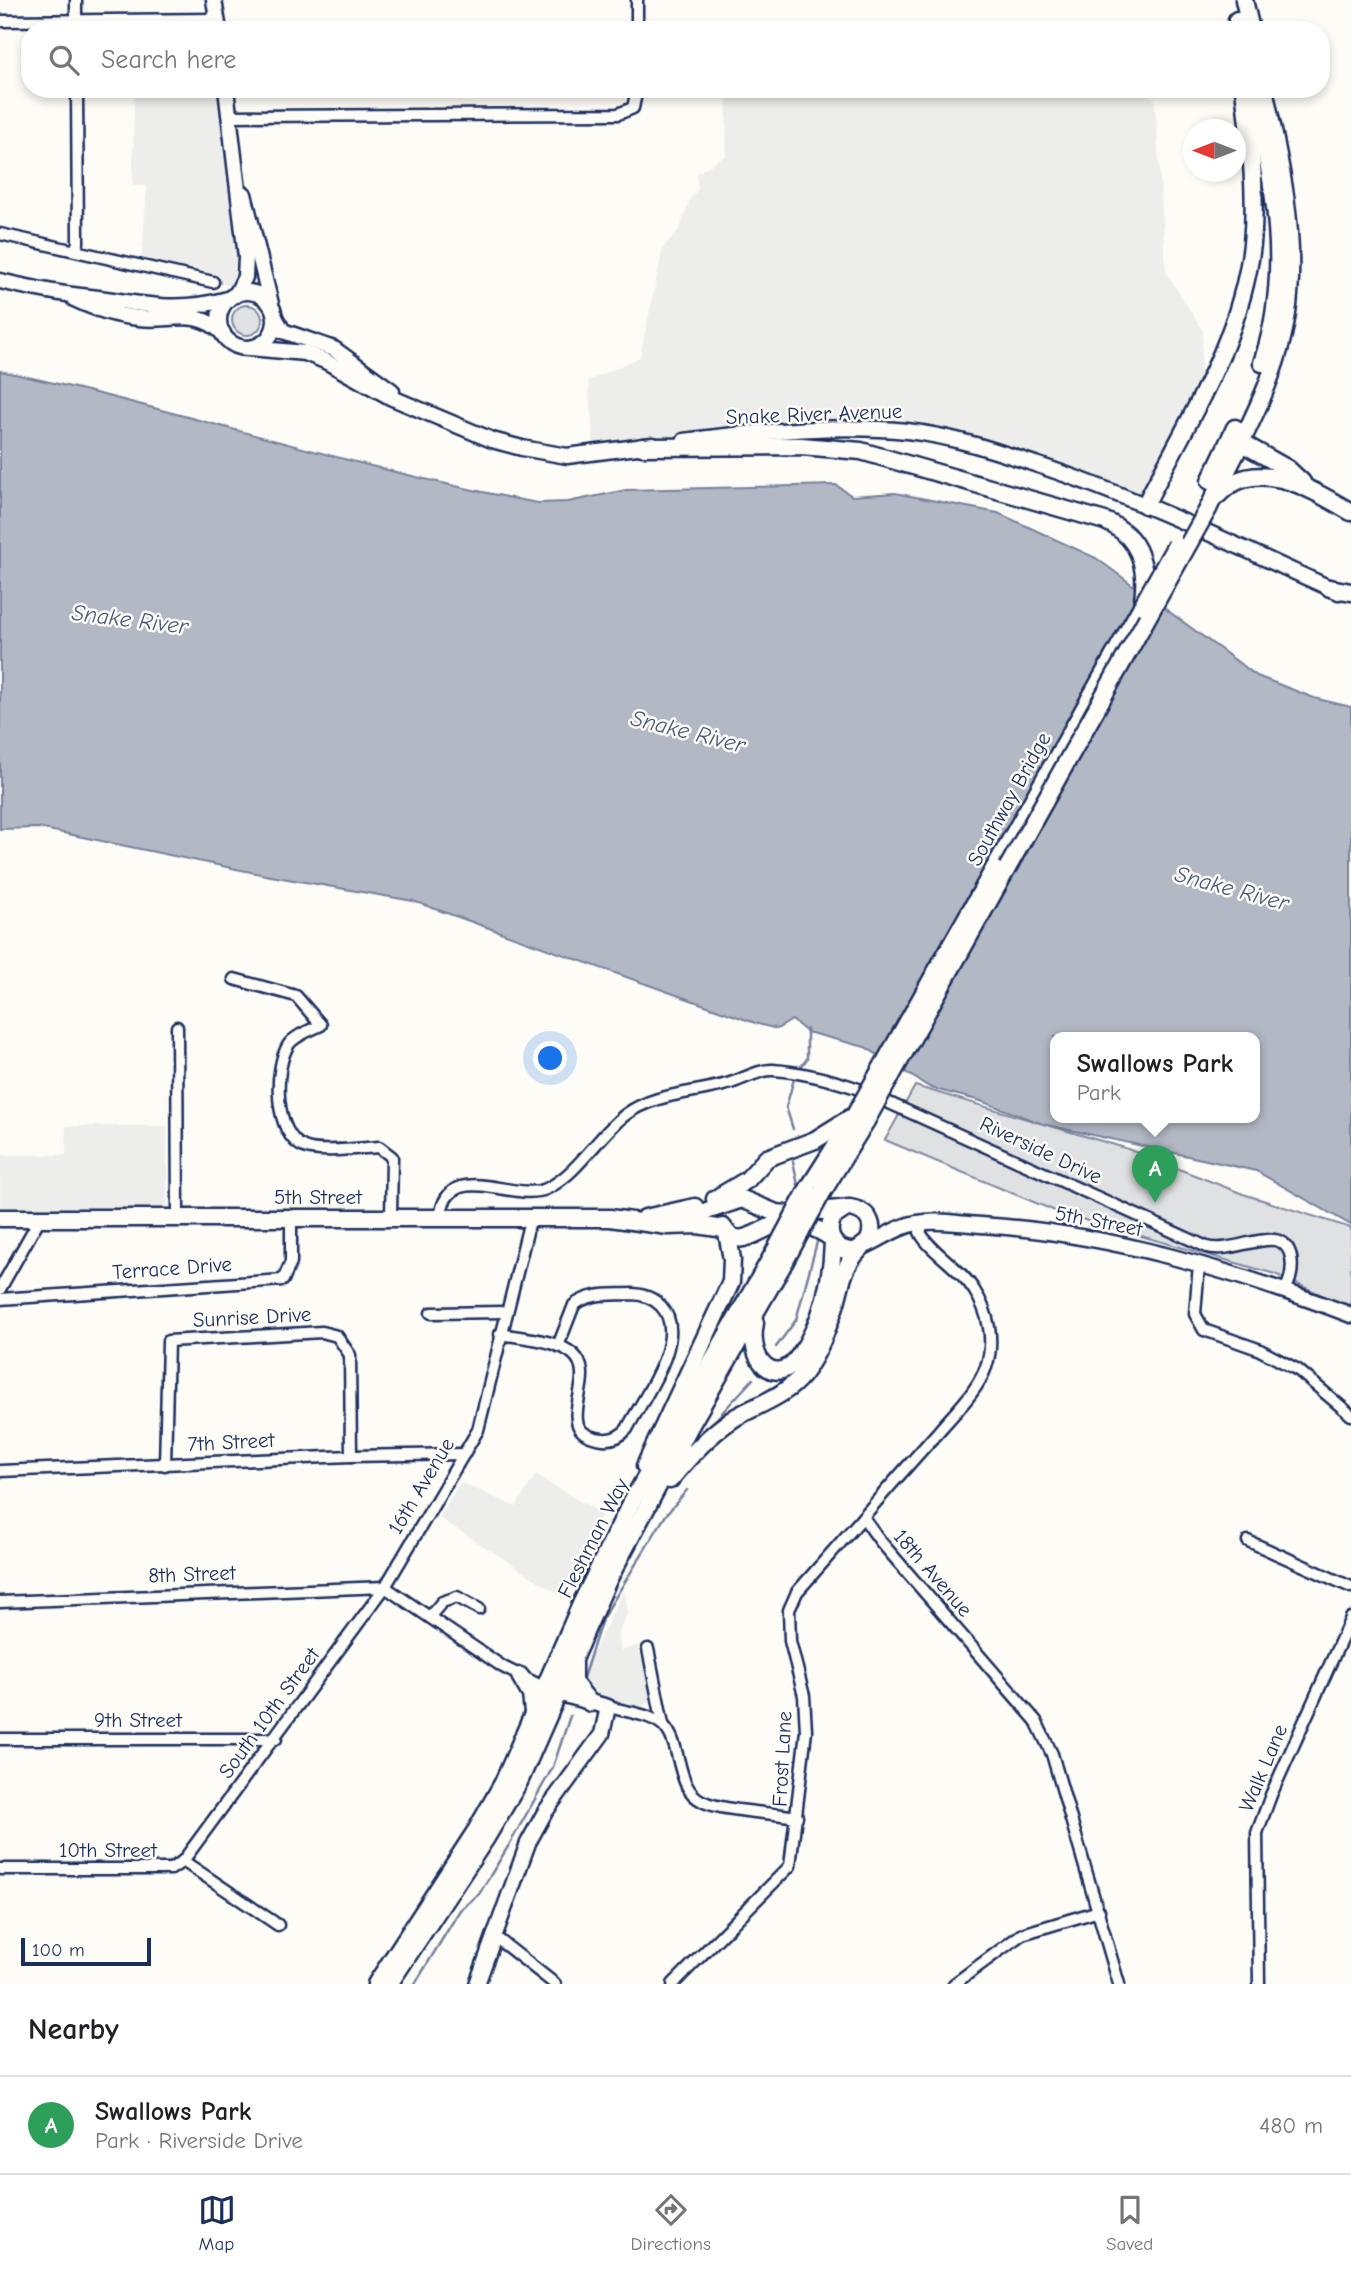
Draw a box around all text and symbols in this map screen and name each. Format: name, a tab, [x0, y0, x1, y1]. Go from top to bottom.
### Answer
search box	[21, 21, 1330, 98]
icon: search	[45, 41, 83, 79]
text: Search here	[101, 45, 236, 75]
north arrow	[1183, 119, 1246, 182]
street label: Snake River Avenue	[725, 399, 903, 429]
water label: Snake River	[70, 599, 190, 640]
water label: Snake River	[628, 704, 749, 759]
street label: Southway Bridge	[962, 728, 1056, 870]
water label: Snake River	[1172, 860, 1293, 917]
popup	[1050, 1032, 1260, 1123]
your location	[533, 1041, 567, 1075]
text: Swallows Park	[1077, 1049, 1233, 1079]
text: Park	[1077, 1079, 1121, 1106]
street label: Riverside Drive	[976, 1111, 1106, 1189]
pin: A	[1132, 1145, 1178, 1203]
street label: 5th Street	[274, 1185, 363, 1209]
street label: 5th Street	[1053, 1201, 1146, 1241]
street label: Terrace Drive	[111, 1252, 233, 1284]
street label: Sunrise Drive	[192, 1302, 312, 1332]
street label: 7th Street	[187, 1428, 276, 1456]
street label: 16th Avenue	[383, 1434, 459, 1538]
street label: Fleshman Way	[553, 1474, 634, 1602]
street label: 18th Avenue	[889, 1525, 977, 1621]
street label: 8th Street	[148, 1560, 237, 1588]
street label: South 10th Street	[214, 1642, 325, 1783]
street label: 9th Street	[94, 1708, 183, 1732]
street label: Frost Lane	[768, 1710, 796, 1808]
street label: Walk Lane	[1234, 1721, 1292, 1815]
street label: 10th Street	[59, 1838, 158, 1862]
scale bar	[21, 1935, 150, 1967]
text: 100 m	[32, 1939, 85, 1961]
text: Nearby	[28, 2012, 119, 2047]
text: Swallows Park	[95, 2097, 251, 2127]
text: A	[45, 2112, 57, 2139]
text: 480 m	[1259, 2112, 1323, 2139]
text: Park · Riverside Drive	[95, 2127, 303, 2154]
tab: Map	[198, 2191, 236, 2255]
tab: Directions	[631, 2191, 711, 2255]
tab: Saved	[1106, 2191, 1153, 2255]

